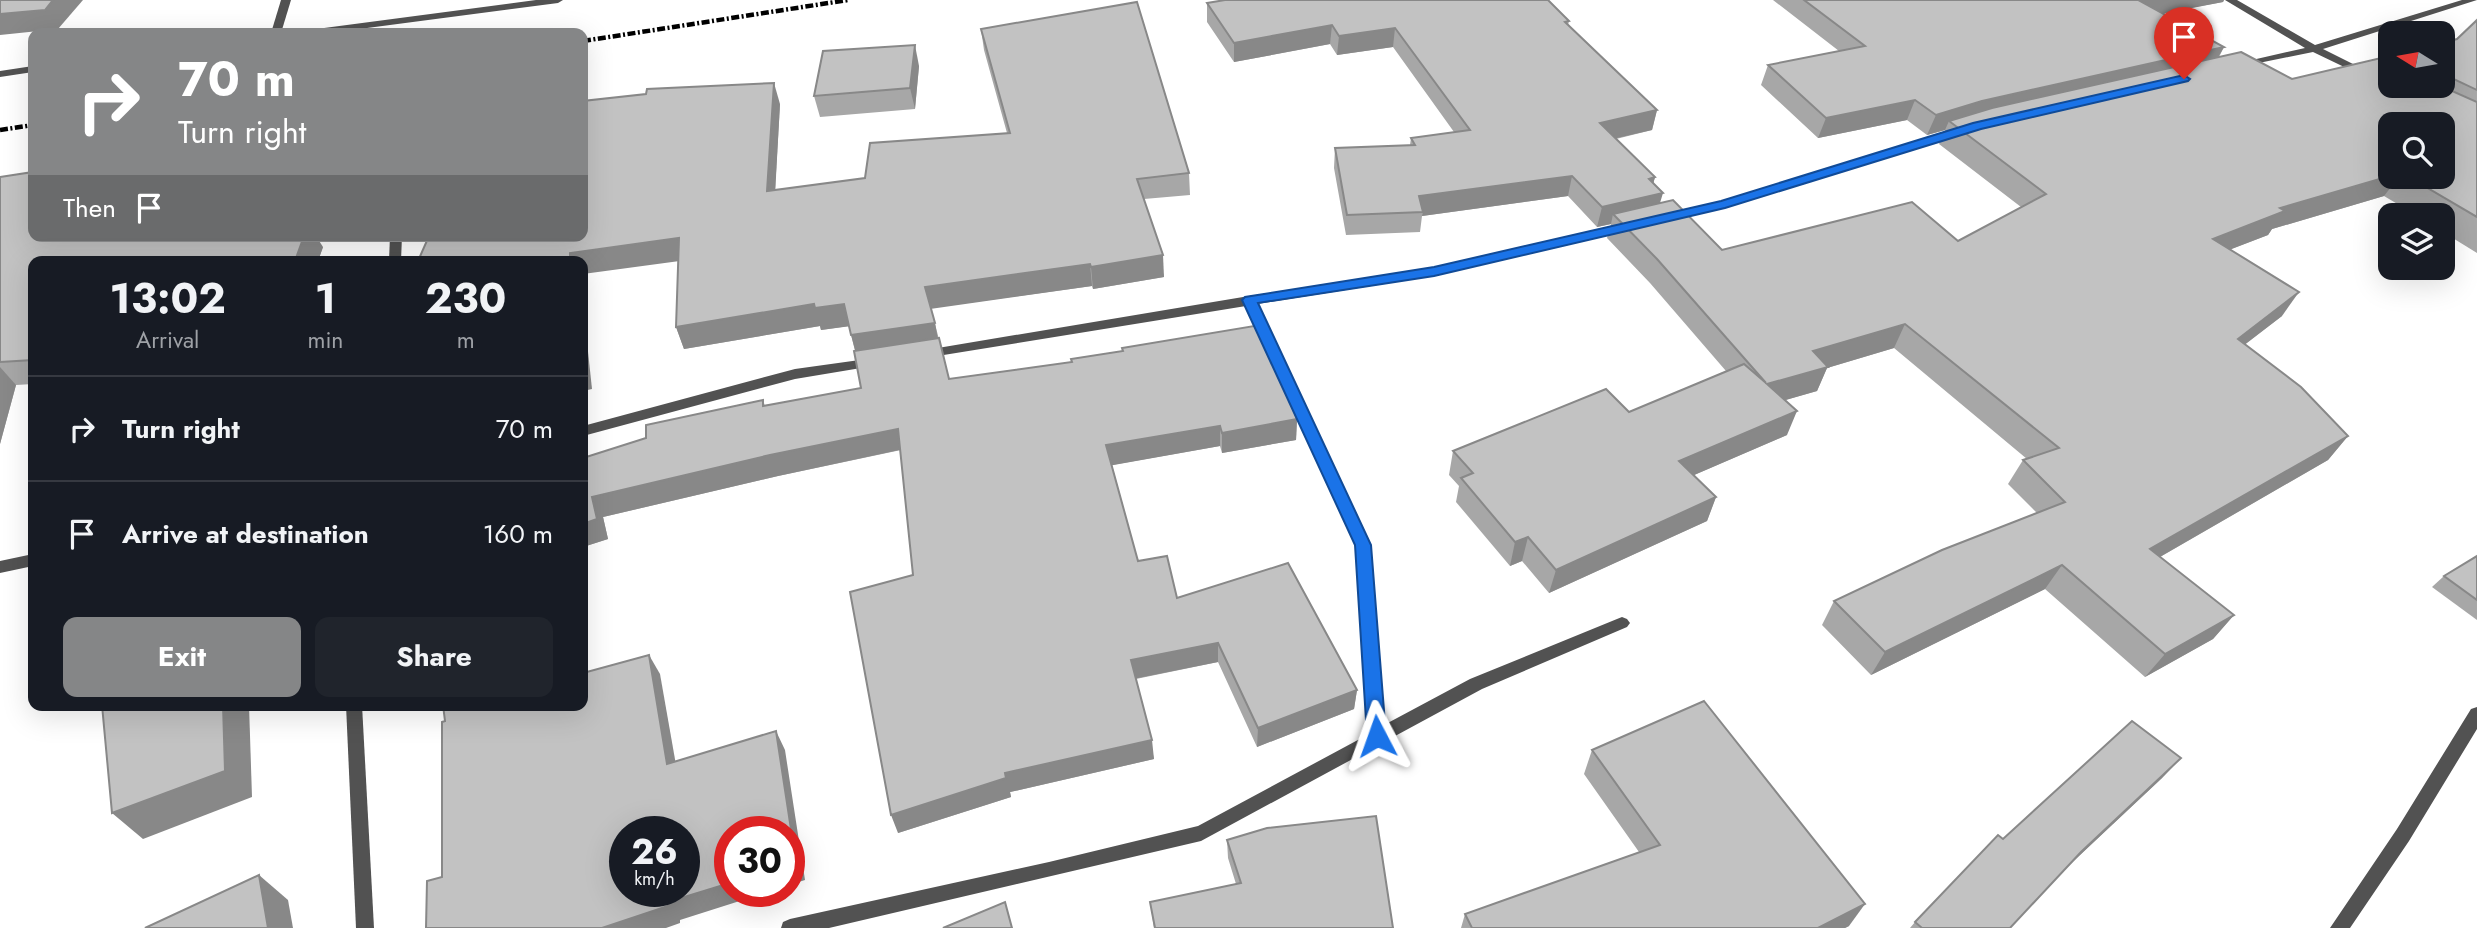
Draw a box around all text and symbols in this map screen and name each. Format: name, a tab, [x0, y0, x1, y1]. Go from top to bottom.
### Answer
pin	[2154, 7, 2214, 79]
icon: arrive	[2165, 18, 2203, 56]
north arrow	[2378, 21, 2455, 98]
map controls	[2378, 21, 2455, 280]
text: 70 m	[178, 44, 295, 114]
icon: right	[63, 56, 154, 147]
text: Turn right	[178, 109, 307, 155]
button: search	[2378, 112, 2455, 189]
text: Then	[63, 189, 116, 227]
icon: arrive	[130, 189, 168, 227]
button: layers	[2378, 203, 2455, 280]
text: 13:02	[110, 268, 226, 329]
text: 1	[315, 268, 336, 329]
text: 230	[425, 268, 506, 329]
text: Arrival	[136, 323, 199, 357]
text: min	[307, 323, 343, 357]
text: m	[457, 323, 475, 357]
icon: right	[63, 410, 101, 448]
text: Turn right	[122, 410, 240, 448]
text: 70 m	[496, 410, 553, 448]
icon: arrive	[63, 515, 101, 553]
text: Arrive at destination	[122, 515, 369, 553]
text: 160 m	[483, 515, 553, 553]
button: Exit	[63, 617, 301, 697]
button: Share	[315, 617, 553, 697]
position arrow	[1340, 699, 1414, 773]
speed limit sign: 30	[714, 816, 805, 907]
text: 26	[631, 827, 678, 877]
text: km/h	[634, 866, 675, 892]

